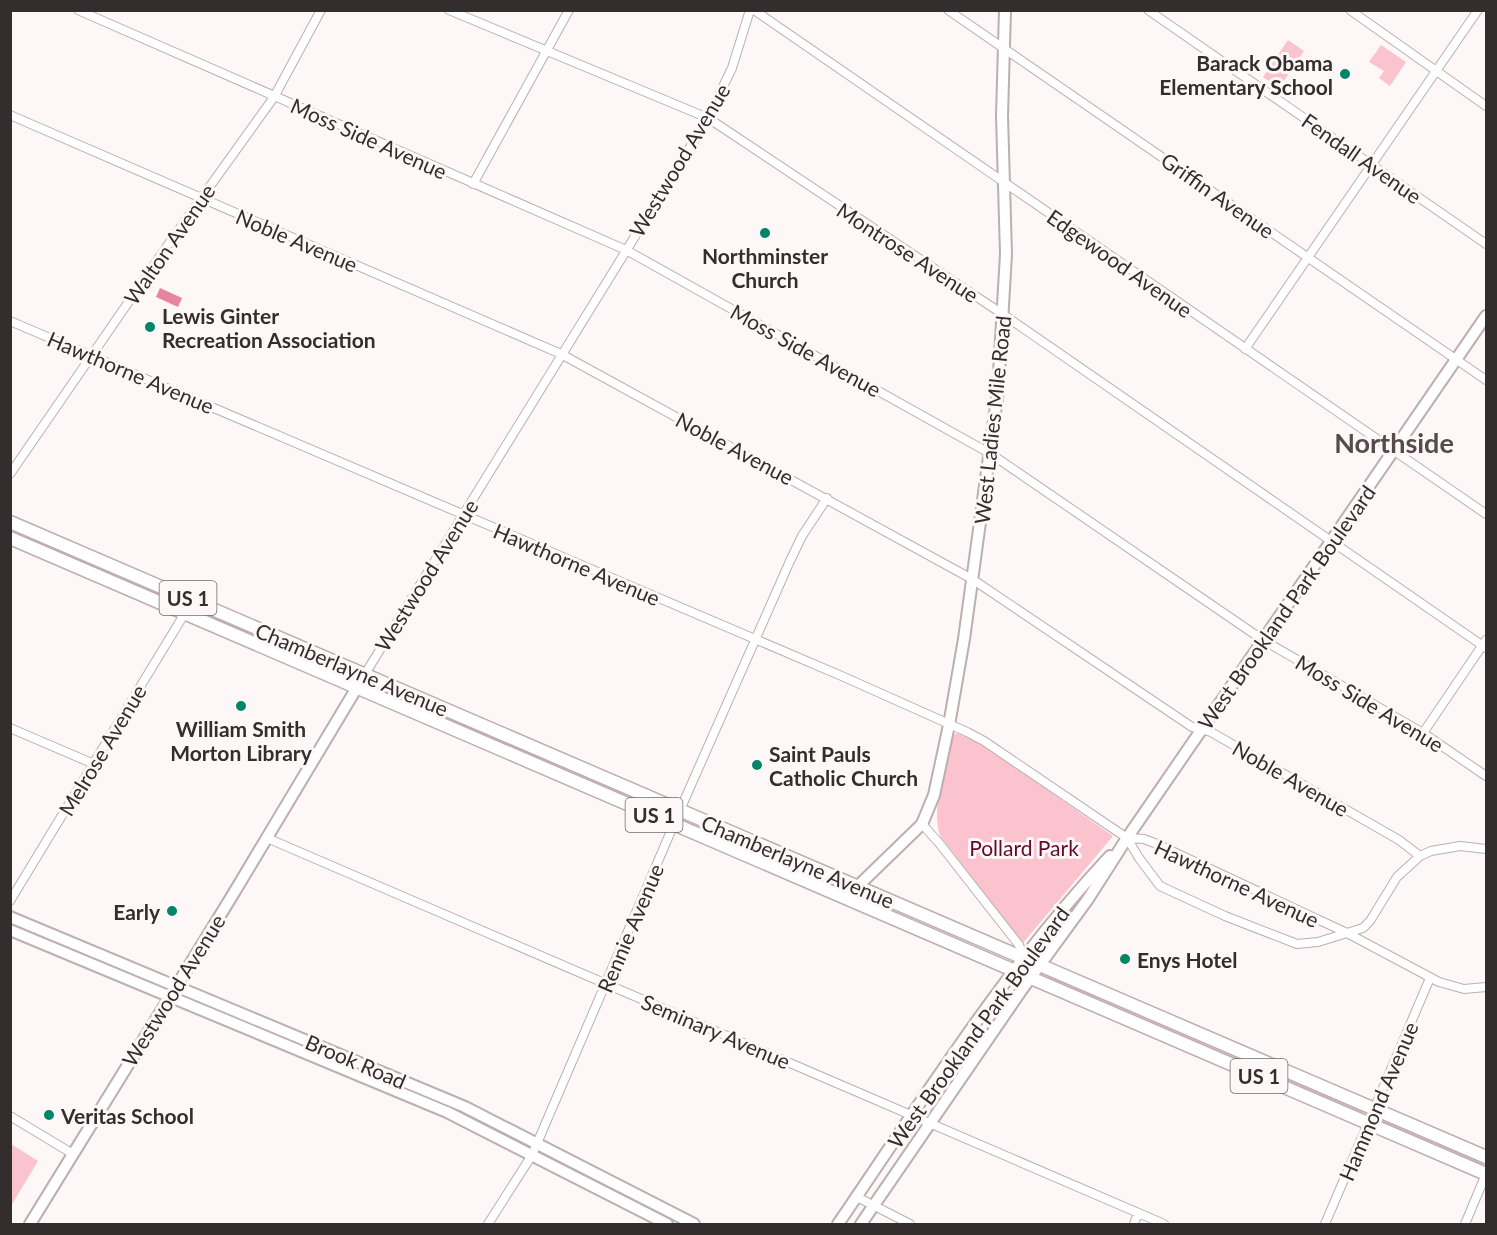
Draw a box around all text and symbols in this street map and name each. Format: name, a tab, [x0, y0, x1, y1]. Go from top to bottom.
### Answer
place label: Barack Obama Elementary School	[1159, 50, 1333, 99]
marker: Barack Obama Elementary School	[1338, 67, 1352, 81]
street label: Westwood Avenue	[623, 79, 735, 241]
street label: Moss Side Avenue	[287, 92, 451, 184]
street label: Fendall Avenue	[1297, 108, 1427, 208]
street label: Griffin Avenue	[1157, 147, 1279, 243]
street label: Walton Avenue	[118, 179, 220, 309]
street label: Montrose Avenue	[833, 197, 983, 307]
street label: Noble Avenue	[232, 203, 362, 277]
street label: Edgewood Avenue	[1043, 204, 1197, 322]
marker: Northminster Church	[758, 226, 772, 240]
place label: Northminster Church	[702, 243, 828, 292]
street label: Moss Side Avenue	[726, 298, 886, 402]
place label: Lewis Ginter Recreation Association	[162, 303, 376, 352]
street label: West Ladies Mile Road	[969, 314, 1015, 526]
marker: Lewis Ginter Recreation Association	[143, 320, 157, 334]
street label: Hawthorne Avenue	[44, 326, 218, 418]
street label: Noble Avenue	[672, 407, 798, 489]
district label: Northside	[1334, 426, 1454, 459]
street label: West Brookland Park Boulevard	[1192, 480, 1380, 734]
street label: Westwood Avenue	[369, 494, 483, 656]
street label: Hawthorne Avenue	[490, 518, 664, 610]
road number: US 1	[160, 581, 216, 615]
street label: Chamberlayne Avenue	[252, 617, 452, 721]
street label: Moss Side Avenue	[1292, 649, 1448, 757]
street label: Melrose Avenue	[53, 680, 151, 820]
marker: William Smith Morton Library	[234, 699, 248, 713]
place label: William Smith Morton Library	[170, 716, 313, 765]
street label: Noble Avenue	[1229, 735, 1353, 821]
place label: Saint Pauls Catholic Church	[769, 741, 918, 790]
marker: Saint Pauls Catholic Church	[750, 758, 764, 772]
road number: US 1	[626, 798, 682, 832]
street label: Chamberlayne Avenue	[698, 809, 898, 913]
street label: Hawthorne Avenue	[1151, 834, 1323, 932]
park label: Pollard Park	[969, 835, 1079, 860]
street label: Rennie Avenue	[592, 860, 668, 996]
place label: Early	[113, 899, 161, 924]
street label: West Brookland Park Boulevard	[882, 901, 1074, 1153]
marker: Early	[165, 904, 179, 918]
street label: Westwood Avenue	[116, 909, 230, 1071]
place label: Enys Hotel	[1137, 947, 1237, 972]
marker: Enys Hotel	[1118, 952, 1132, 966]
street label: Seminary Avenue	[638, 988, 794, 1074]
street label: Hammond Avenue	[1333, 1018, 1423, 1184]
street label: Brook Road	[302, 1029, 410, 1093]
road number: US 1	[1230, 1059, 1288, 1093]
place label: Veritas School	[60, 1103, 194, 1128]
marker: Veritas School	[42, 1108, 56, 1122]

